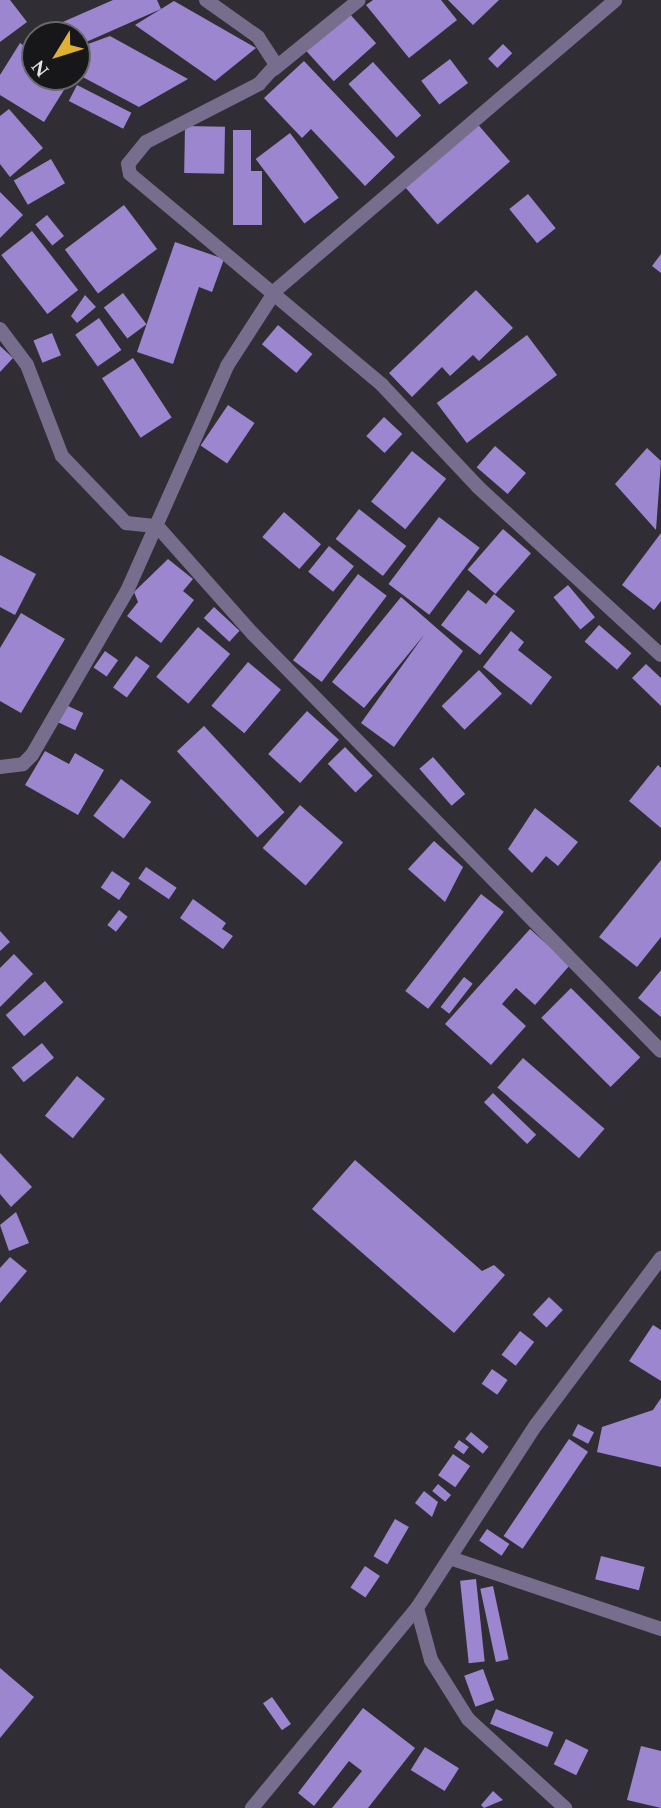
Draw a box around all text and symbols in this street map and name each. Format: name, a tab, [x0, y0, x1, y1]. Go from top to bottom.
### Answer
north arrow	[21, 21, 91, 91]
text: N	[24, 53, 57, 83]

